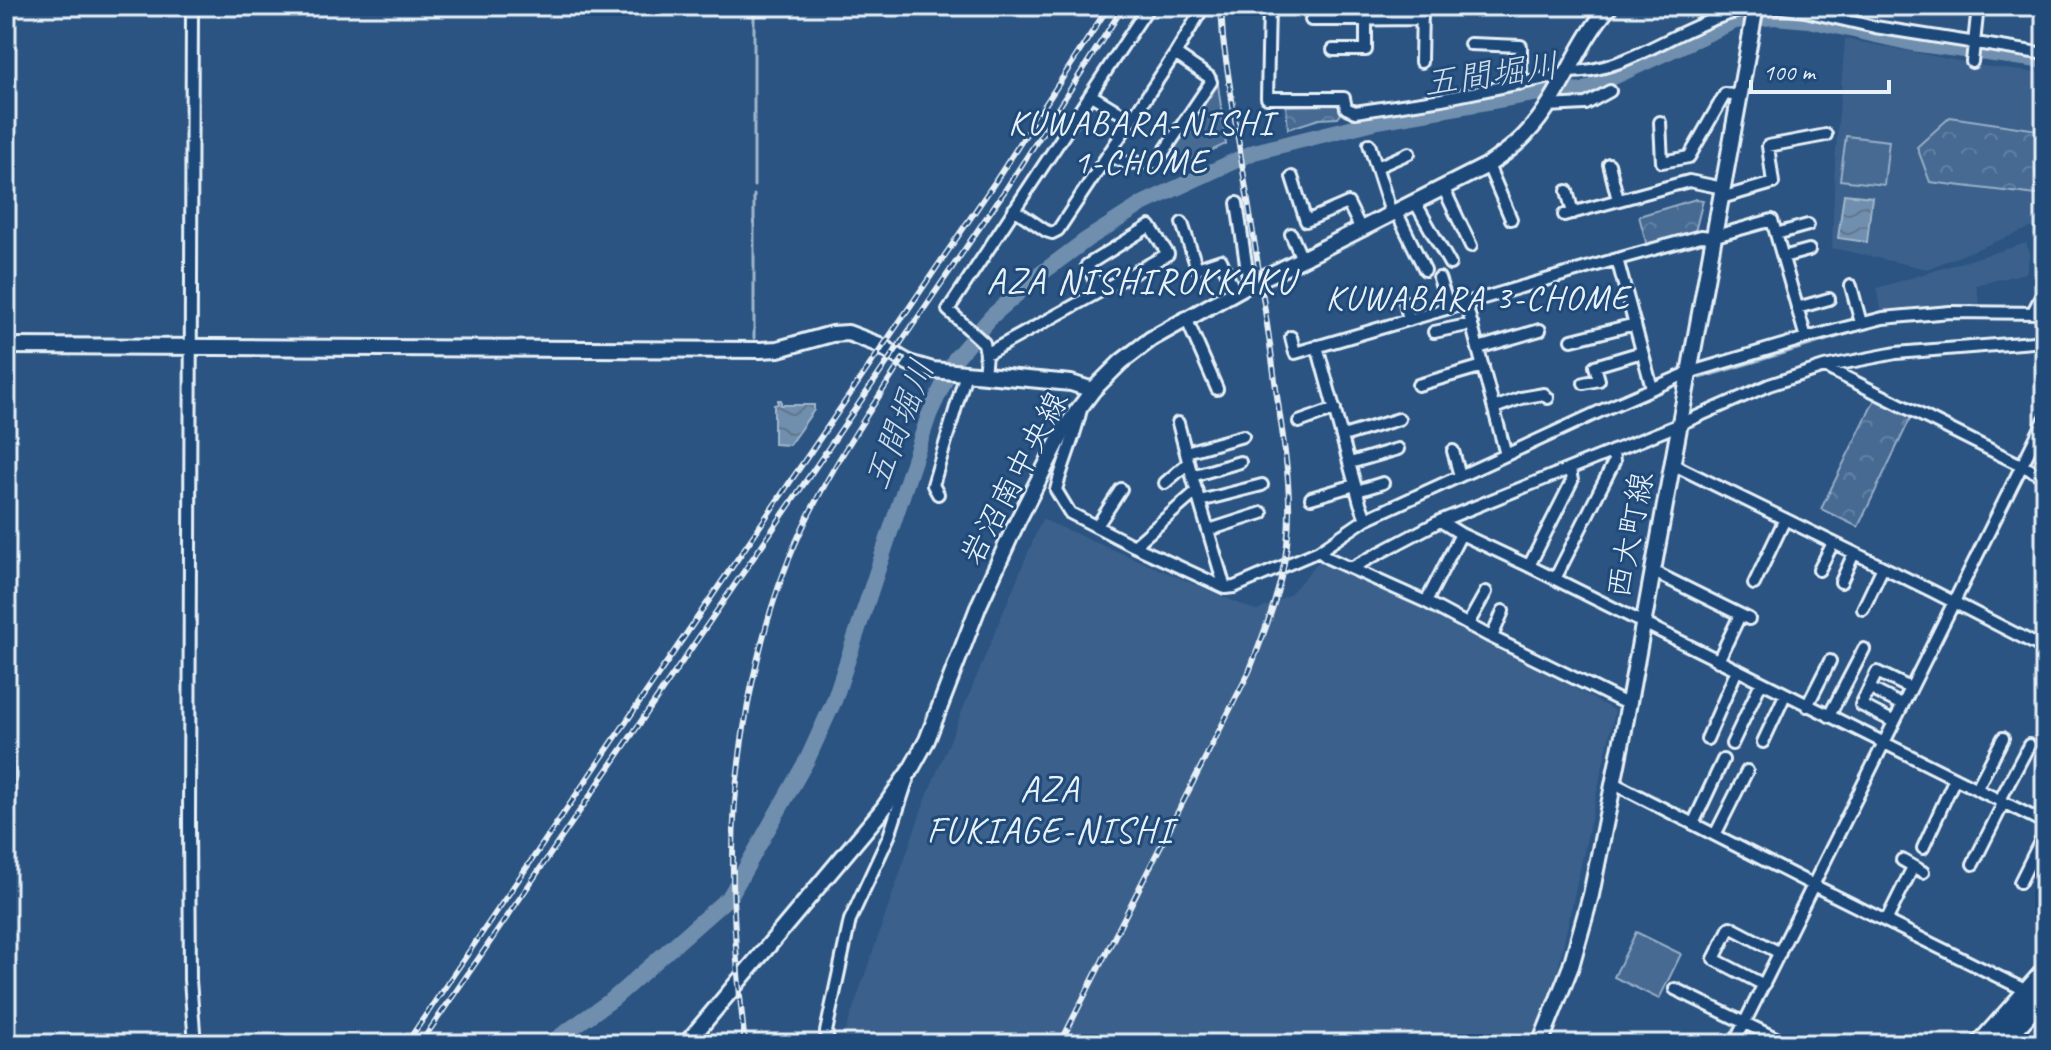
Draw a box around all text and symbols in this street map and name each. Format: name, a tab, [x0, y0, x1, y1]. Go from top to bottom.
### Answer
water label: 五間堀川	[1421, 43, 1561, 105]
scale bar	[1751, 44, 1889, 94]
text: 100 m	[1763, 57, 1817, 87]
district label: KUWABARA-NISHI 1-CHOME	[1008, 101, 1279, 183]
district label: AZA NISHIROKKAKU	[986, 258, 1300, 304]
district label: KUWABARA 3-CHOME	[1326, 276, 1632, 319]
water label: 五間堀川	[855, 353, 943, 495]
street label: 岩沼南中央線	[951, 384, 1077, 572]
street label: 西大町線	[1598, 468, 1662, 602]
district label: AZA FUKIAGE-NISHI	[927, 766, 1179, 853]

